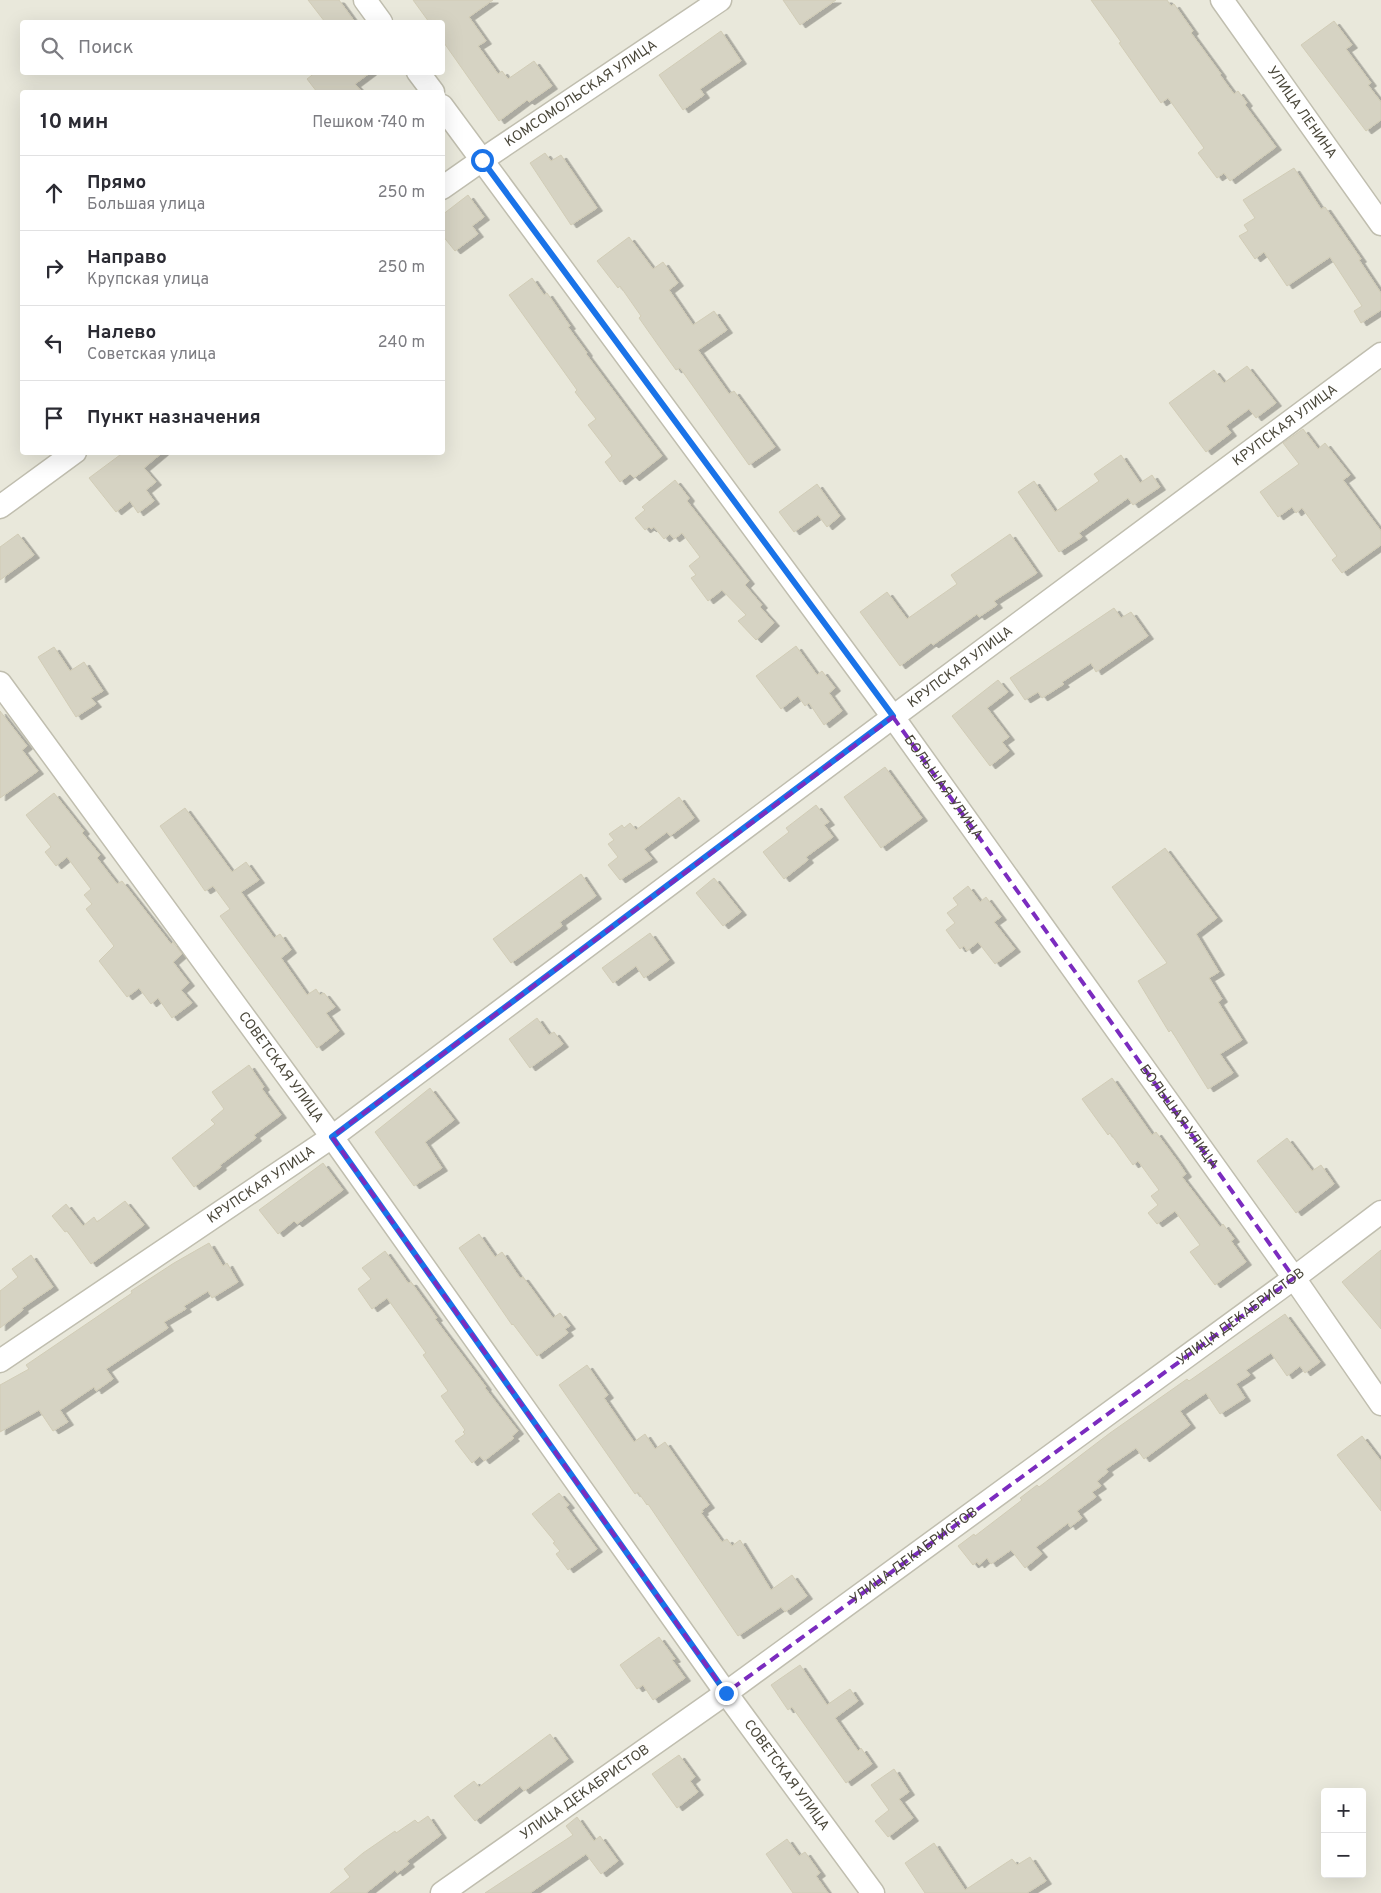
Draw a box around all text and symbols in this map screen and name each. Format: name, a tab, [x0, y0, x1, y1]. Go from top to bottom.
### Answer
search box	[20, 20, 445, 75]
icon: search	[38, 34, 66, 62]
text: Поиск	[78, 36, 134, 60]
street label: КОМСОМОЛЬСКАЯ УЛИЦА	[501, 36, 660, 151]
street label: УЛИЦА ЛЕНИНА	[1263, 63, 1340, 162]
text: 10 мин	[40, 109, 108, 136]
text: Пешком · 740 m	[312, 113, 425, 133]
route start	[471, 149, 494, 172]
text: Прямо	[87, 171, 146, 195]
icon: ahead	[40, 179, 68, 207]
text: 250 m	[378, 183, 425, 203]
text: Большая улица	[87, 195, 205, 215]
text: Направо	[87, 246, 167, 270]
icon: right	[40, 254, 68, 282]
text: 250 m	[378, 258, 425, 278]
text: Крупская улица	[87, 270, 209, 290]
text: Налево	[87, 321, 156, 345]
icon: left	[40, 329, 68, 357]
text: 240 m	[378, 333, 425, 353]
text: Советская улица	[87, 345, 216, 365]
street label: КРУПСКАЯ УЛИЦА	[1229, 381, 1341, 470]
icon: arrive	[40, 404, 68, 432]
text: Пункт назначения	[87, 406, 261, 430]
street label: КРУПСКАЯ УЛИЦА	[904, 622, 1016, 712]
street label: БОЛЬШАЯ УЛИЦА	[900, 732, 987, 843]
street label: СОВЕТСКАЯ УЛИЦА	[235, 1008, 327, 1126]
street label: БОЛЬШАЯ УЛИЦА	[1136, 1061, 1222, 1173]
street label: КРУПСКАЯ УЛИЦА	[204, 1142, 318, 1227]
street label: УЛИЦА ДЕКАБРИСТОВ	[1174, 1264, 1308, 1369]
street label: УЛИЦА ДЕКАБРИСТОВ	[847, 1503, 981, 1608]
route end	[715, 1682, 738, 1705]
street label: СОВЕТСКАЯ УЛИЦА	[740, 1716, 833, 1834]
street label: УЛИЦА ДЕКАБРИСТОВ	[517, 1741, 653, 1844]
map controls	[1321, 1788, 1366, 1878]
button: +	[1321, 1788, 1366, 1833]
button: −	[1321, 1833, 1366, 1878]

